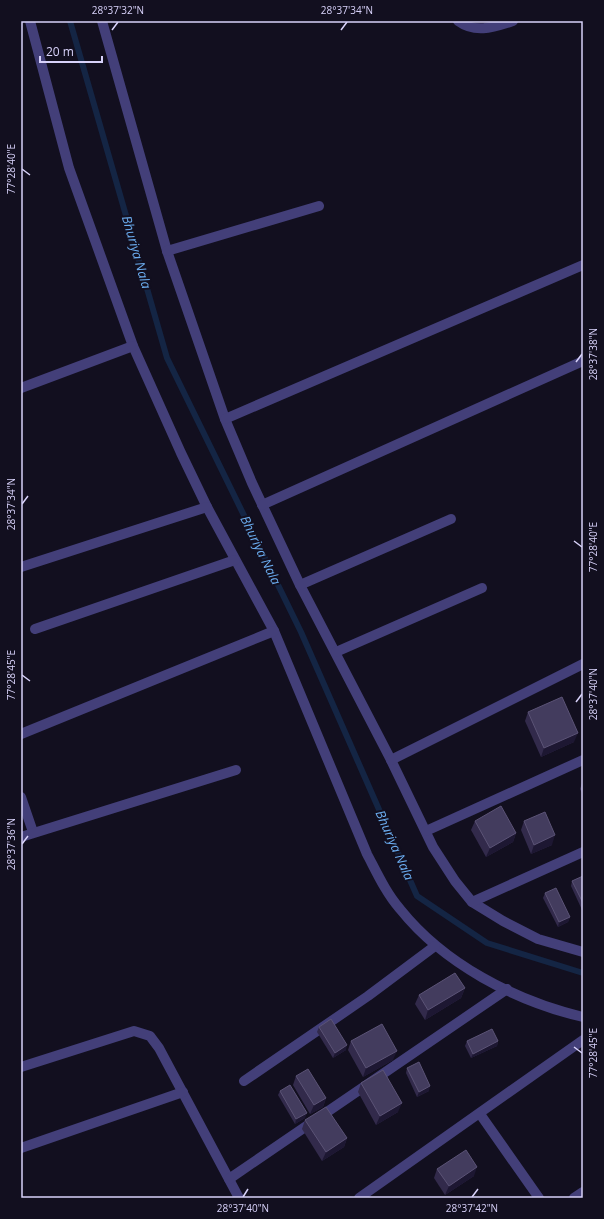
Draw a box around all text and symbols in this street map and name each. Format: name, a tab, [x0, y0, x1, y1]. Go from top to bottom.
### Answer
text: 28°37'32"N	[92, 3, 144, 17]
text: 28°37'34"N	[321, 3, 373, 17]
scale bar	[40, 38, 102, 64]
text: 20 m	[46, 43, 74, 60]
text: 77°28'40"E	[4, 144, 18, 194]
water label: Bhuriya Nala	[118, 213, 156, 291]
text: 28°37'38"N	[586, 328, 600, 380]
text: 28°37'34"N	[4, 478, 18, 530]
water label: Bhuriya Nala	[236, 512, 286, 588]
text: 77°28'40"E	[586, 522, 600, 572]
text: 77°28'45"E	[4, 650, 18, 700]
text: 28°37'40"N	[586, 668, 600, 720]
water label: Bhuriya Nala	[372, 807, 419, 884]
text: 28°37'36"N	[4, 818, 18, 870]
text: 77°28'45"E	[586, 1028, 600, 1078]
text: 28°37'40"N	[217, 1201, 269, 1215]
text: 28°37'42"N	[446, 1201, 498, 1215]

